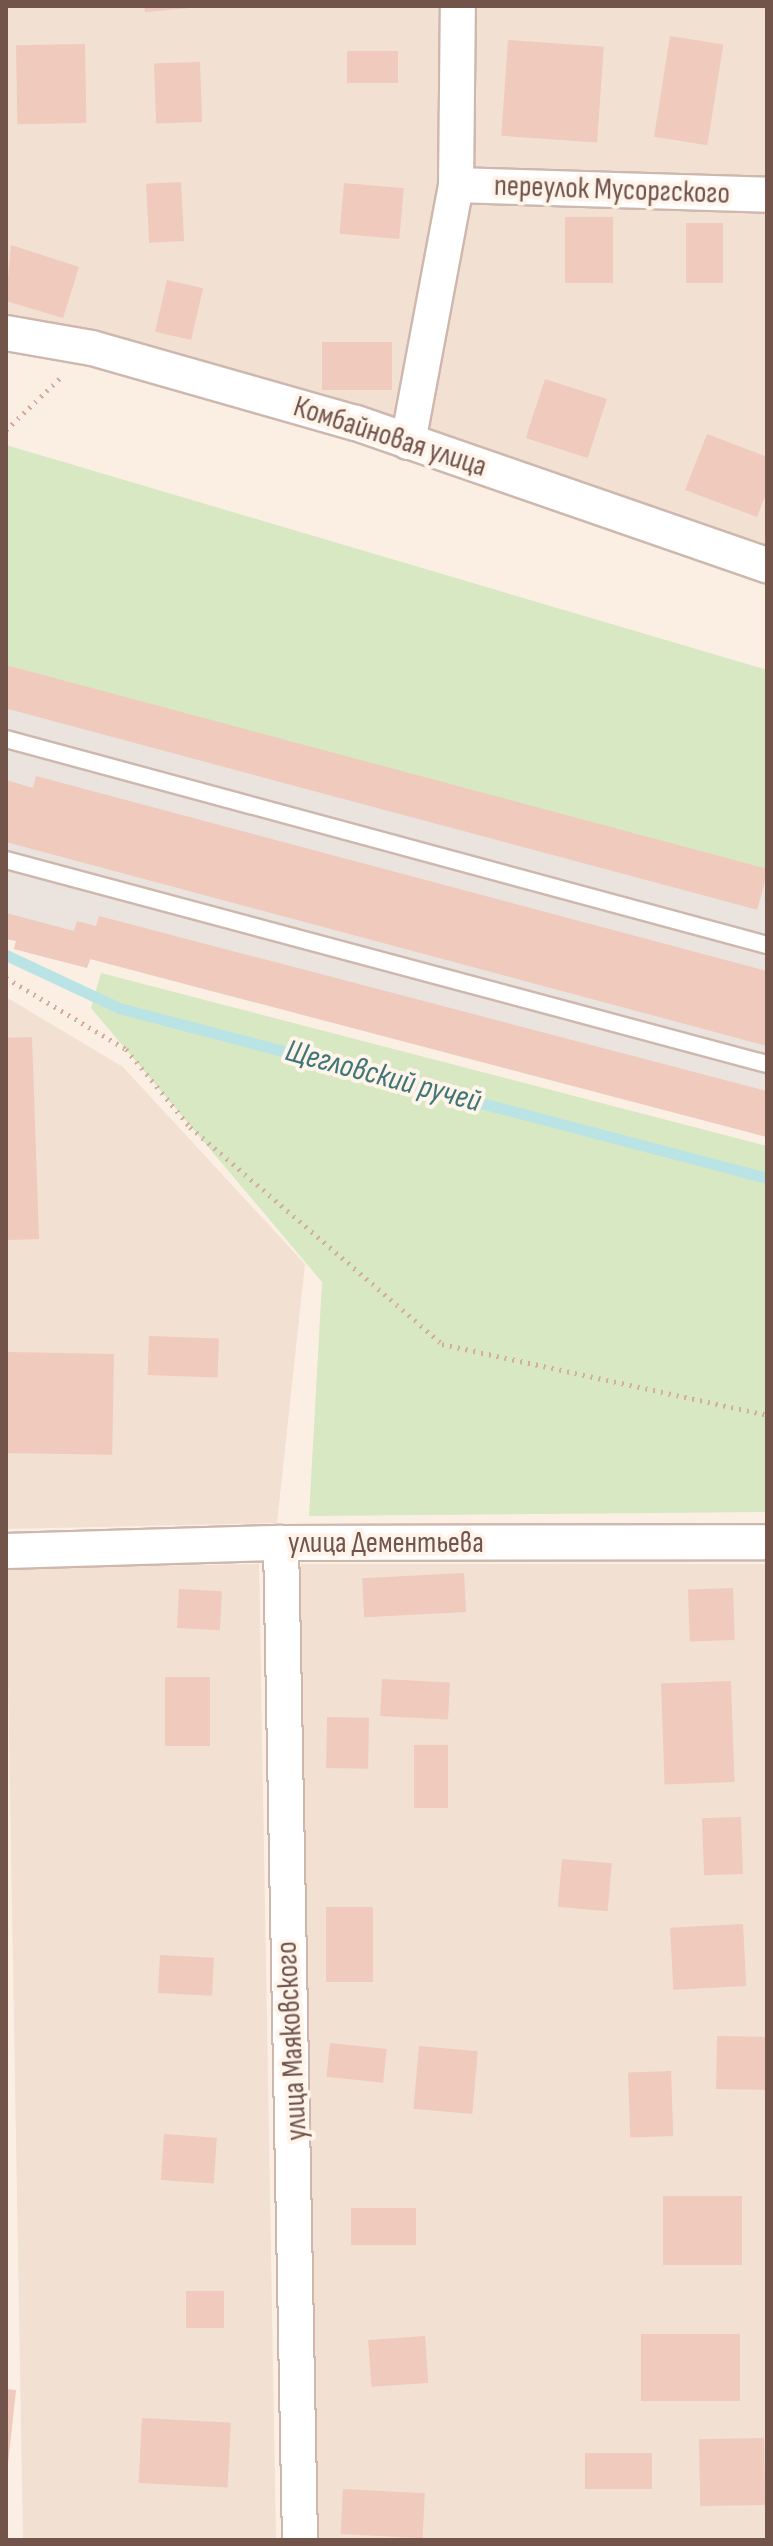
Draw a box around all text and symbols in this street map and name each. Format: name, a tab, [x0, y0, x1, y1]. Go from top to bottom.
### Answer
street label: переулок Мусоргского	[493, 168, 731, 212]
street label: Комбайновая улица	[289, 389, 491, 485]
water label: Щегловский ручей	[281, 1032, 485, 1122]
street label: улица Дементьева	[288, 1525, 484, 1561]
street label: улица Маяковского	[269, 1941, 315, 2141]

